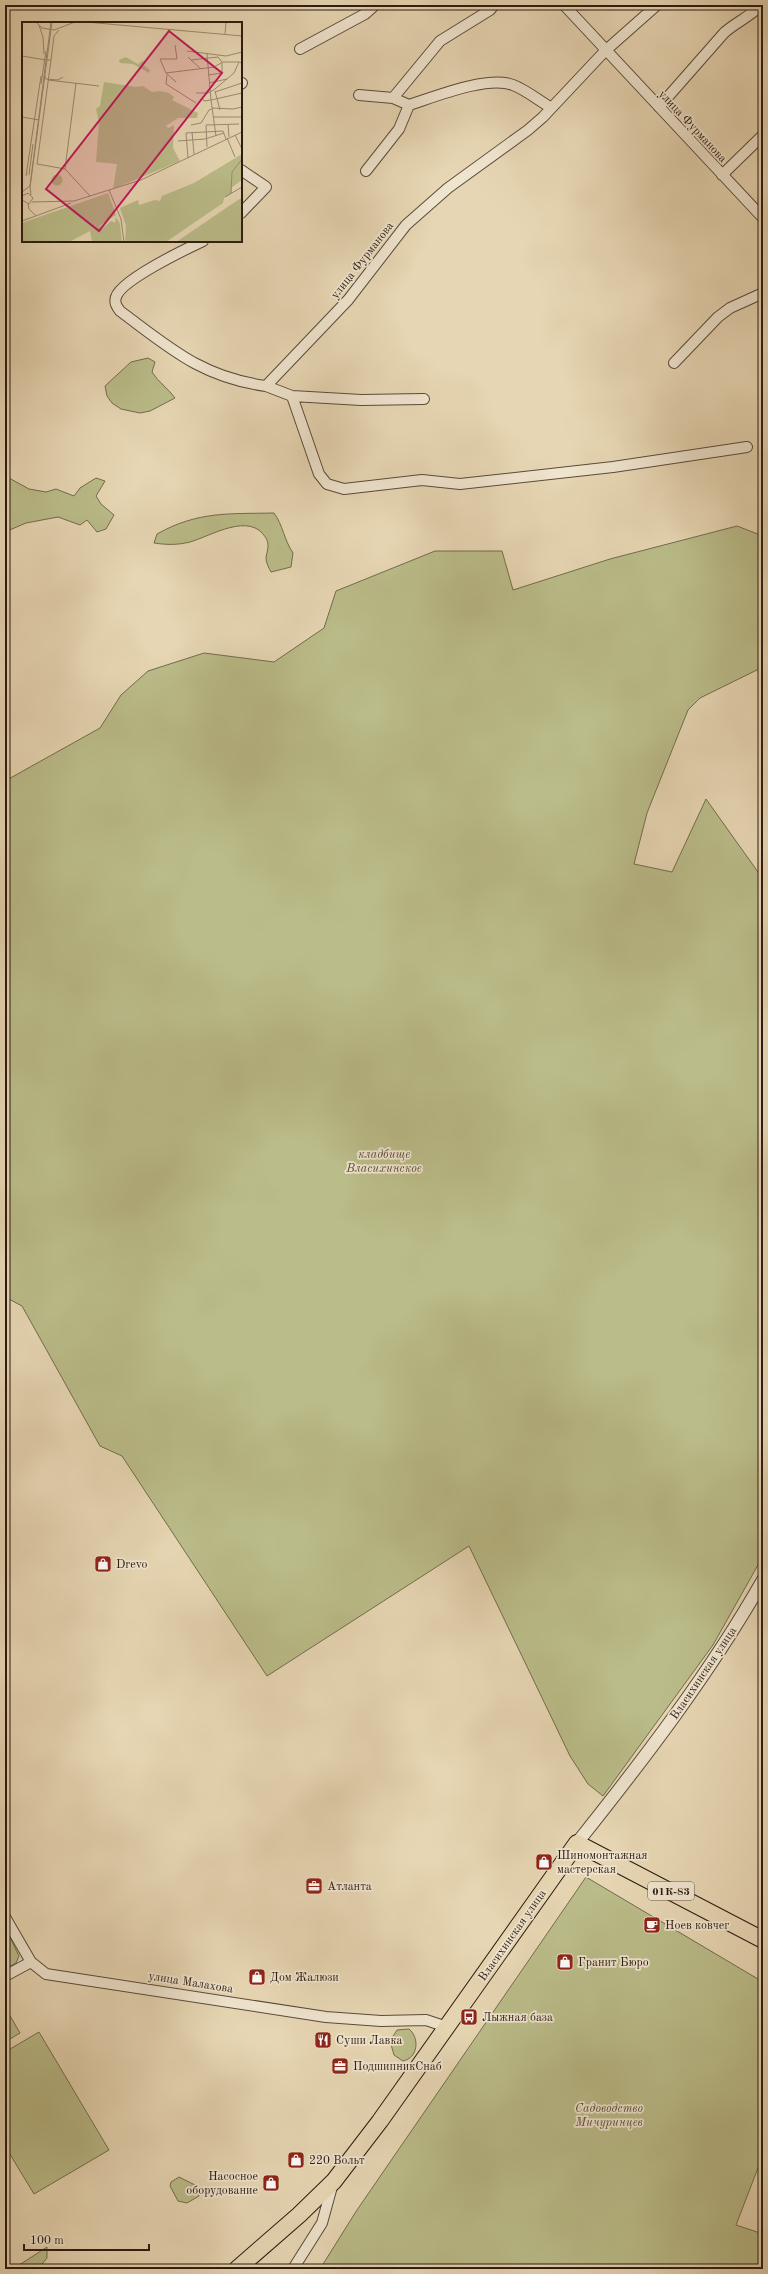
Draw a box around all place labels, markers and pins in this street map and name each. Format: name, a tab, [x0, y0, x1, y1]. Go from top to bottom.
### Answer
shop icon: Drevo	[93, 1554, 113, 1574]
place label: Drevo	[116, 1559, 148, 1571]
place label: Шиномонтажная мастерская	[557, 1850, 648, 1876]
shop icon: Шиномонтажная мастерская	[534, 1852, 554, 1872]
office icon: Атланта	[304, 1876, 324, 1896]
place label: Атланта	[327, 1881, 372, 1893]
cafe icon: Ноев ковчег	[642, 1915, 662, 1935]
place label: Ноев ковчег	[665, 1920, 730, 1932]
shop icon: Гранит Бюро	[555, 1952, 575, 1972]
place label: Гранит Бюро	[578, 1957, 649, 1969]
shop icon: Дом Жалюзи	[247, 1967, 267, 1987]
place label: Дом Жалюзи	[270, 1972, 339, 1984]
bus stop icon: Лыжная база	[459, 2007, 479, 2027]
place label: Лыжная база	[482, 2012, 553, 2024]
restaurant icon: Суши Лавка	[313, 2030, 333, 2050]
place label: Суши Лавка	[336, 2035, 402, 2047]
office icon: ПодшипникСнаб	[330, 2056, 350, 2076]
place label: ПодшипникСнаб	[353, 2061, 442, 2073]
shop icon: 220 Вольт	[286, 2150, 306, 2170]
place label: 220 Вольт	[309, 2155, 365, 2167]
place label: Насосное оборудование	[186, 2171, 258, 2197]
shop icon: Насосное оборудование	[261, 2173, 281, 2193]

